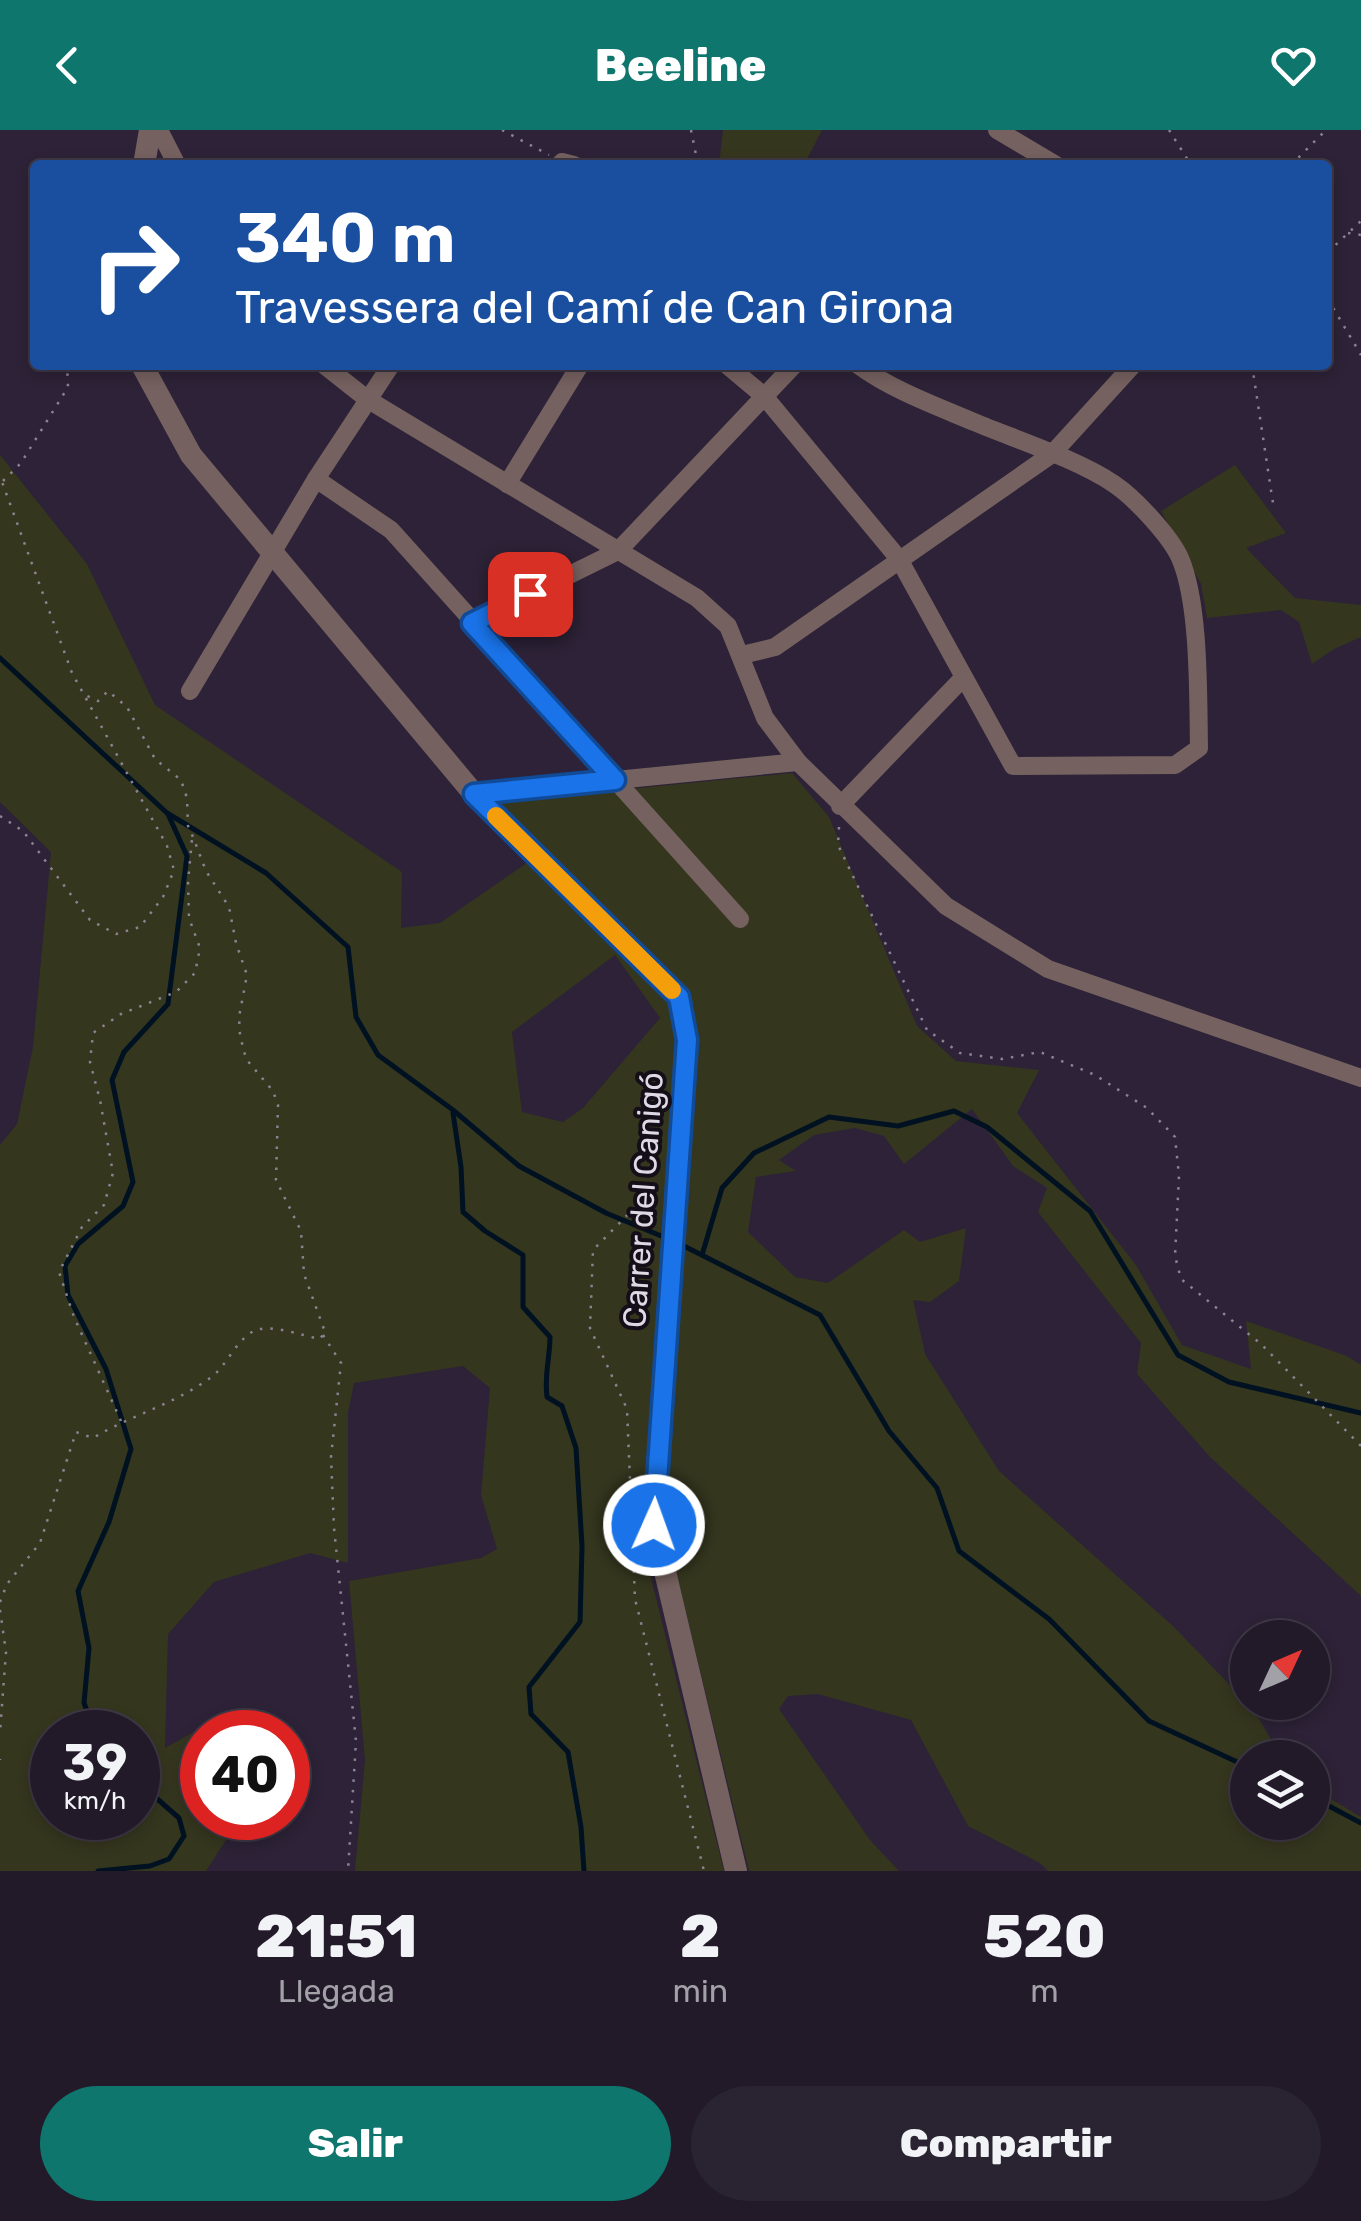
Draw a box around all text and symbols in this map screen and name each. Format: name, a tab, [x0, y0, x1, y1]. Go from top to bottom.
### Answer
icon: back	[40, 38, 95, 93]
icon: heart	[1266, 38, 1321, 93]
text: Beeline	[595, 39, 766, 92]
text: 340 m	[235, 197, 456, 280]
icon: right	[70, 200, 200, 330]
text: Travessera del Camí de Can Girona	[235, 281, 954, 334]
pin	[488, 552, 573, 637]
icon: arrive	[503, 567, 558, 622]
street label: Carrer del Canigó	[615, 1071, 671, 1329]
position arrow	[602, 1473, 706, 1577]
north arrow	[1230, 1620, 1330, 1720]
map controls	[1230, 1620, 1330, 1840]
speed limit sign: 40	[180, 1710, 310, 1840]
text: 39	[63, 1733, 128, 1793]
button: layers	[1230, 1740, 1330, 1840]
text: km/h	[64, 1786, 126, 1815]
text: 21:51	[255, 1901, 417, 1972]
text: 2	[680, 1901, 721, 1972]
text: 520	[983, 1901, 1106, 1972]
text: Llegada	[278, 1972, 395, 2010]
text: min	[672, 1972, 728, 2010]
text: m	[1030, 1972, 1059, 2010]
button: Salir	[40, 2086, 671, 2201]
button: Compartir	[691, 2086, 1321, 2201]

